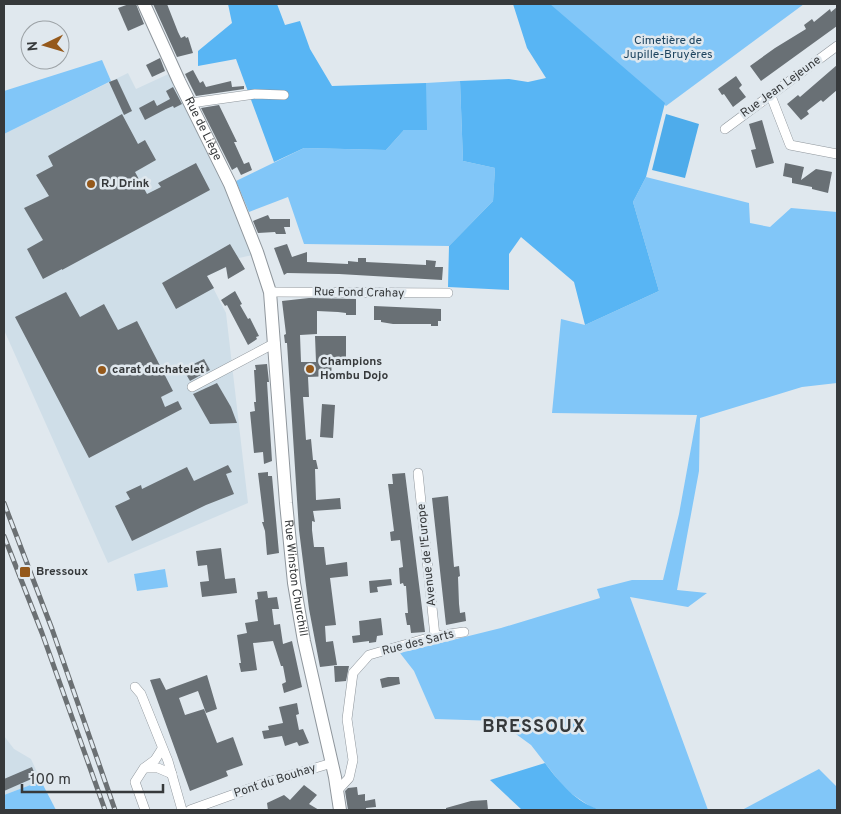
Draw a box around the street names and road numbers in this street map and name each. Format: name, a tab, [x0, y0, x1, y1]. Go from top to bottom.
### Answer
street label: Rue Jean Lejeune	[738, 52, 824, 122]
street label: Rue de Liège	[180, 94, 225, 163]
street label: Rue Fond Crahay	[314, 284, 404, 302]
street label: Avenue de l'Europe	[414, 503, 440, 607]
street label: Rue Winston Churchill	[280, 519, 311, 638]
street label: Rue des Sarts	[380, 626, 456, 660]
street label: Pont du Bouhay	[232, 760, 318, 802]

